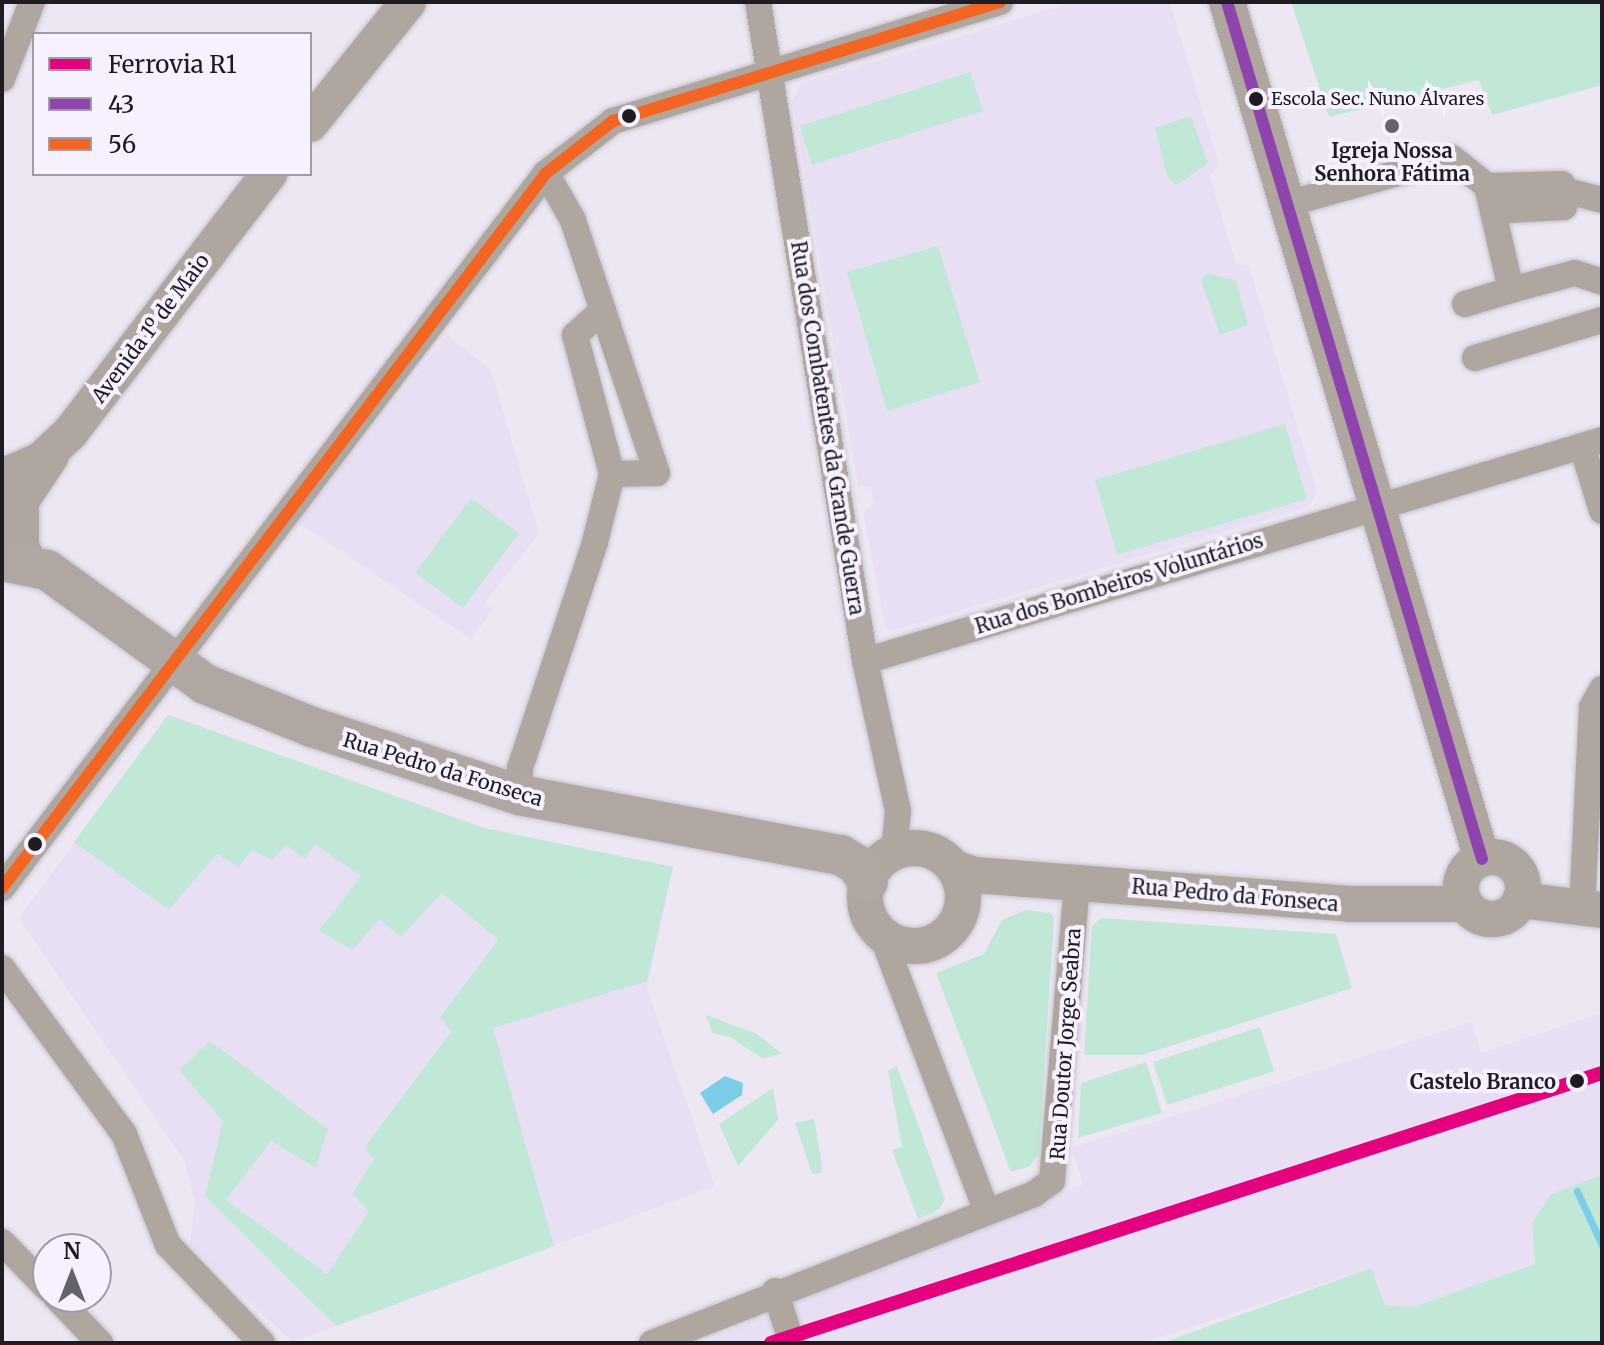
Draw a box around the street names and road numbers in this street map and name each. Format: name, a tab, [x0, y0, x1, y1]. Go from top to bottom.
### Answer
street label: Rua dos Combatentes da Grande Guerra	[787, 239, 869, 617]
street label: Avenida 1º de Maio	[86, 249, 214, 407]
street label: Rua dos Bombeiros Voluntários	[972, 528, 1266, 638]
street label: Rua Pedro da Fonseca	[340, 727, 546, 811]
street label: Rua Pedro da Fonseca	[1131, 874, 1339, 916]
street label: Rua Doutor Jorge Seabra	[1045, 927, 1085, 1161]

